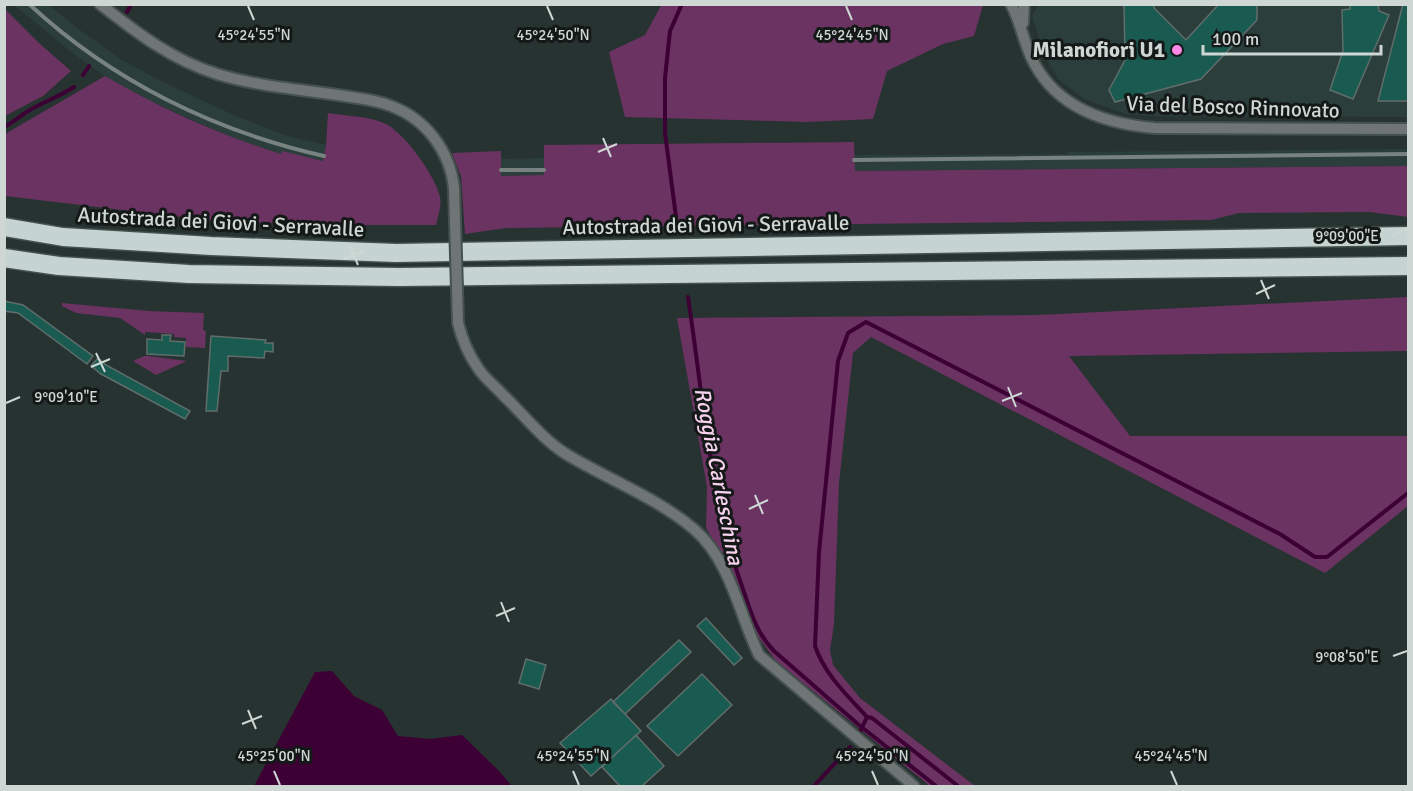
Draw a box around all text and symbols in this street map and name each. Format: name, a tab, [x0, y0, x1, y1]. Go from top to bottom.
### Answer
scale bar	[1203, 18, 1382, 56]
text: 45°24'55"N	[217, 26, 291, 44]
text: 45°24'50"N	[516, 26, 590, 44]
text: 45°24'45"N	[815, 26, 889, 44]
text: 100 m	[1212, 28, 1259, 50]
place label: Milanofiori U1	[1033, 37, 1165, 63]
marker: Milanofiori U1	[1170, 43, 1184, 57]
street label: Via del Bosco Rinnovato	[1126, 90, 1340, 124]
street label: Autostrada dei Giovi - Serravalle	[77, 202, 365, 242]
street label: Autostrada dei Giovi - Serravalle	[562, 209, 850, 241]
text: 9°09'00"E	[1315, 227, 1379, 245]
water label: Roggia Carleschina	[689, 385, 750, 568]
text: 9°09'10"E	[34, 388, 98, 406]
text: 9°08'50"E	[1315, 648, 1379, 666]
text: 45°25'00"N	[237, 747, 311, 765]
text: 45°24'55"N	[536, 747, 610, 765]
text: 45°24'50"N	[835, 747, 909, 765]
text: 45°24'45"N	[1134, 747, 1208, 765]

